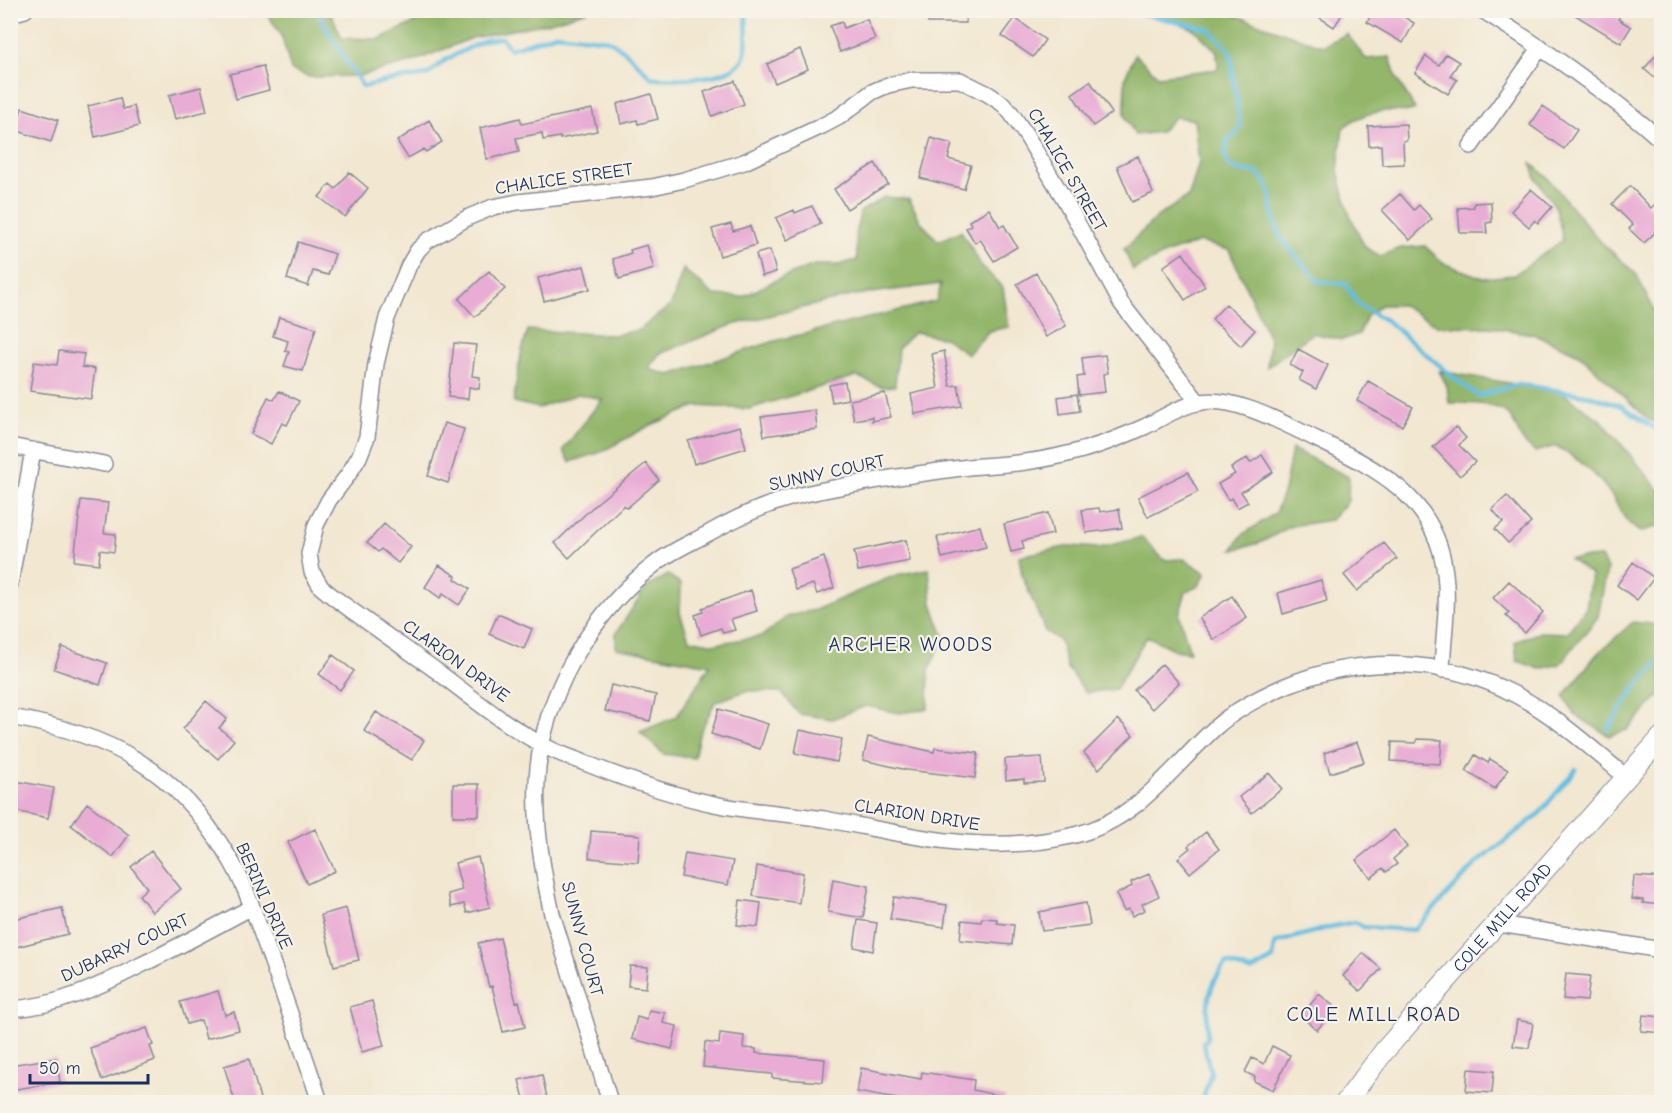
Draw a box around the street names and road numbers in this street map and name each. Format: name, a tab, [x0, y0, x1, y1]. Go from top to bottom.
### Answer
street label: CHALICE STREET	[1023, 105, 1111, 236]
street label: CHALICE STREET	[494, 159, 635, 199]
street label: SUNNY COURT	[767, 450, 887, 496]
street label: CLARION DRIVE	[399, 615, 514, 707]
street label: CLARION DRIVE	[853, 795, 981, 835]
street label: BERINI DRIVE	[231, 840, 297, 953]
street label: COLE MILL ROAD	[1448, 859, 1556, 976]
street label: SUNNY COURT	[557, 879, 608, 999]
street label: DUBARRY COURT	[58, 909, 193, 987]

